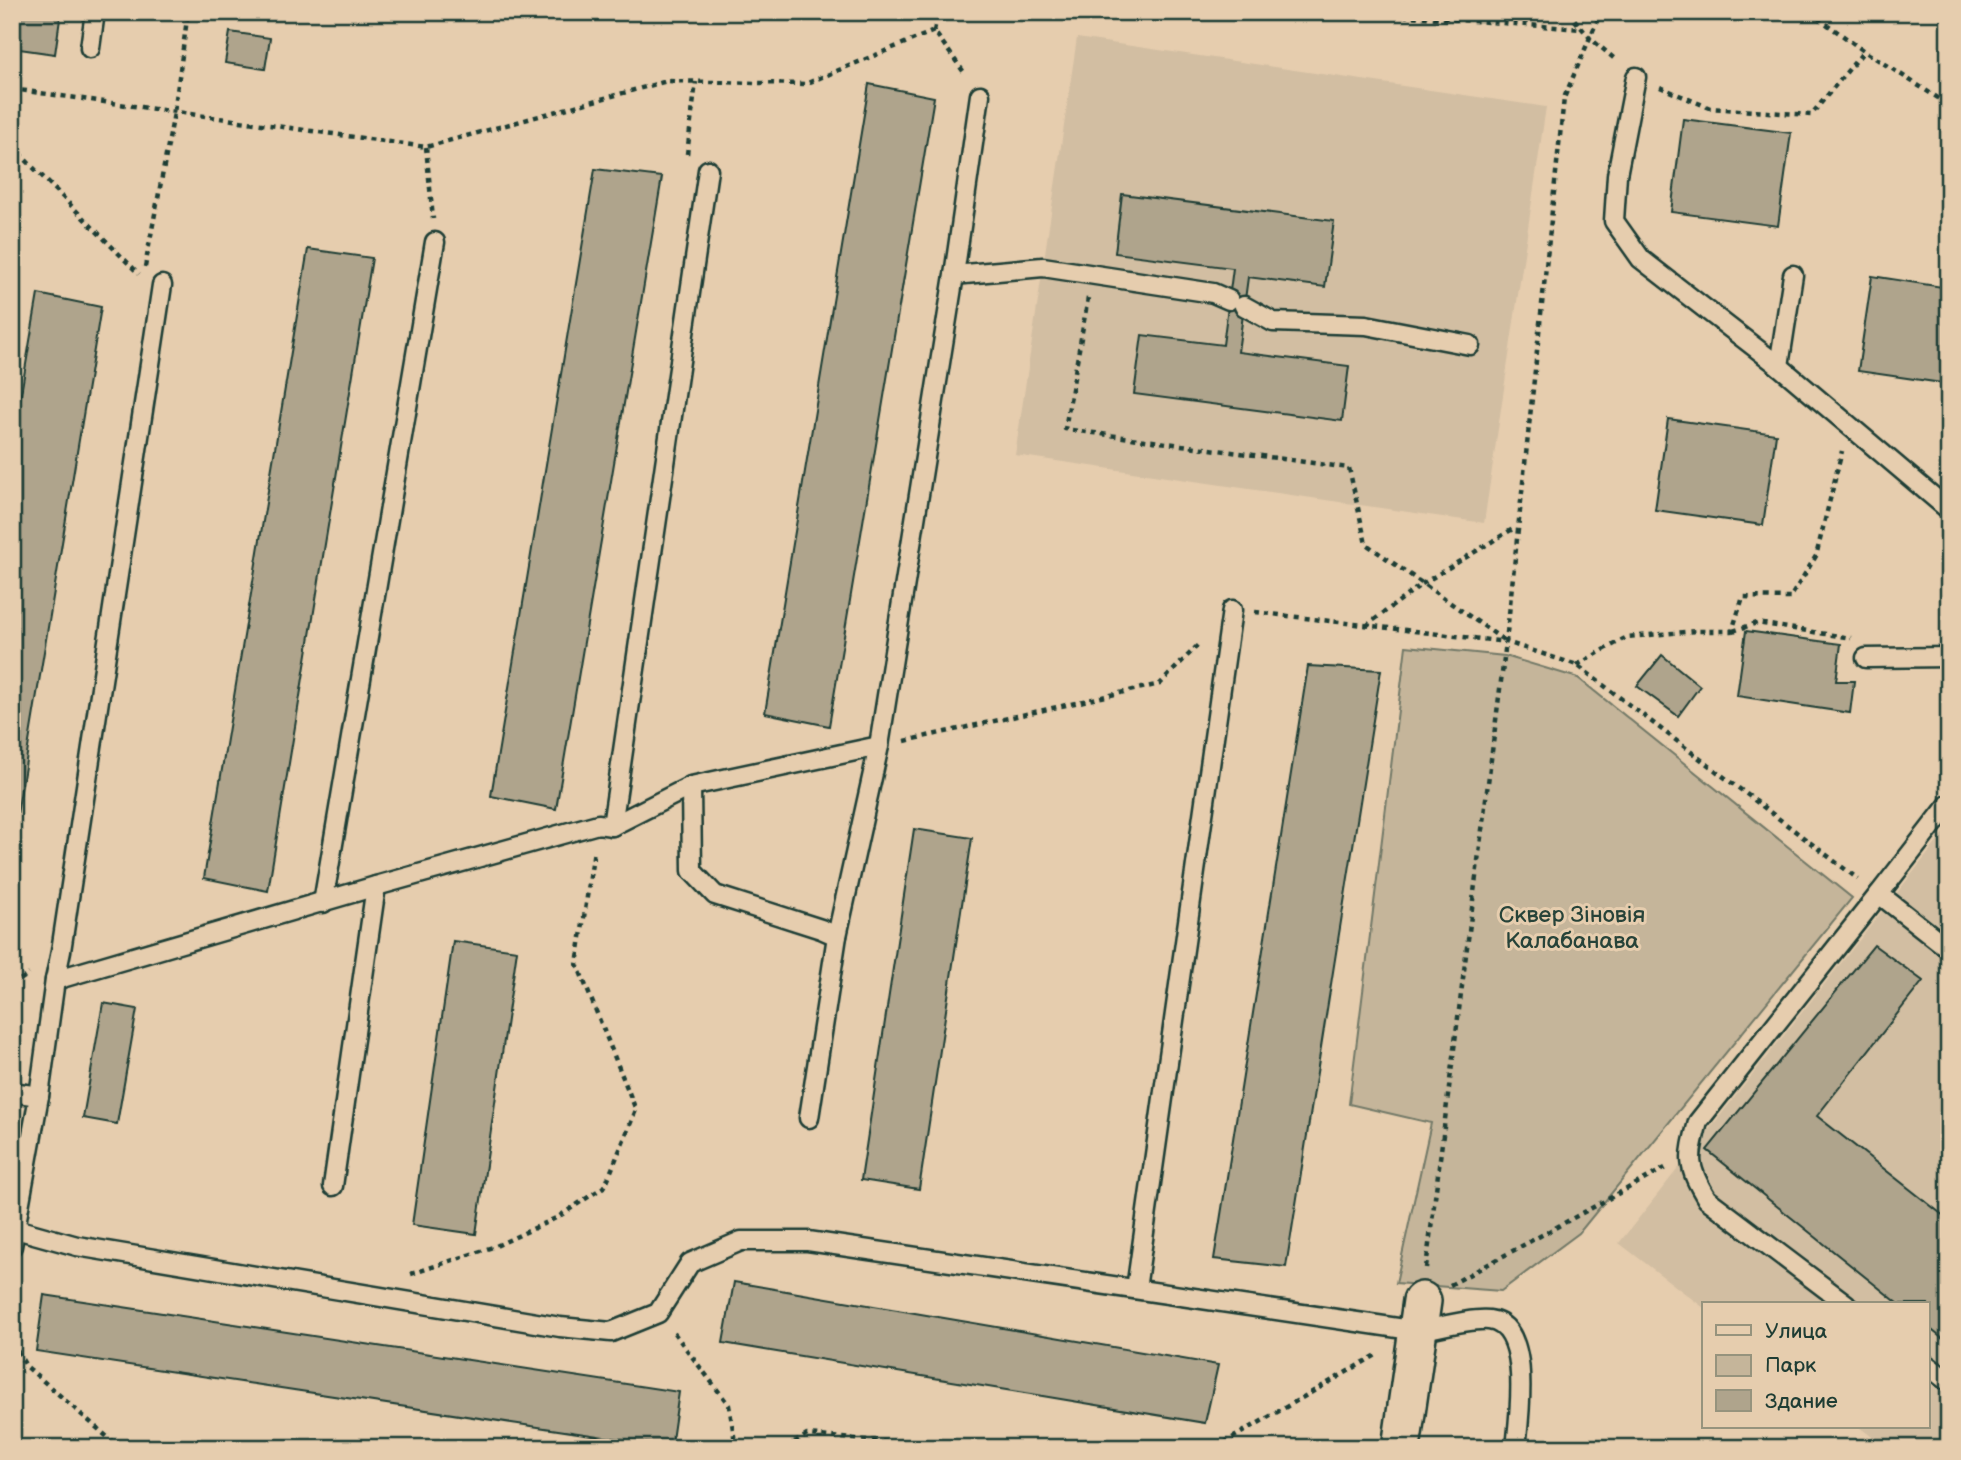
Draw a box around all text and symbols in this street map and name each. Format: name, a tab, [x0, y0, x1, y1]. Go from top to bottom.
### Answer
park label: Сквер Зіновія Калабанава	[1499, 901, 1645, 955]
legend	[1702, 1302, 1930, 1428]
text: Улица	[1765, 1319, 1828, 1344]
text: Парк	[1765, 1353, 1816, 1378]
text: Здание	[1765, 1389, 1838, 1414]

